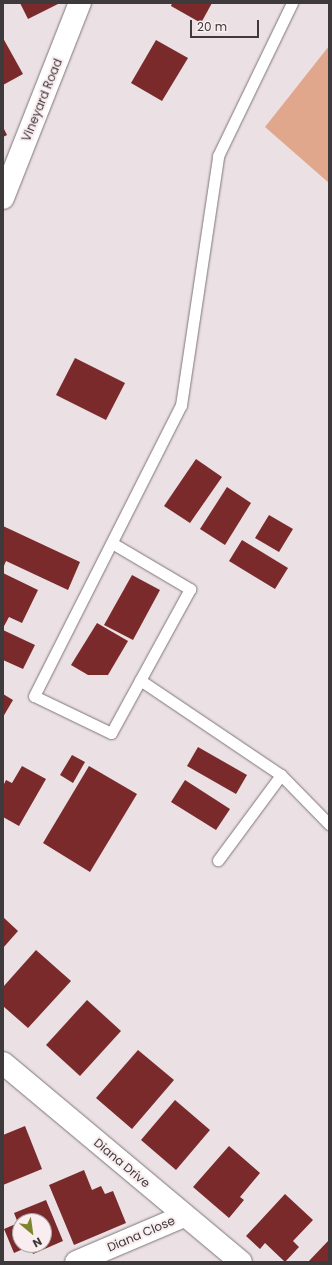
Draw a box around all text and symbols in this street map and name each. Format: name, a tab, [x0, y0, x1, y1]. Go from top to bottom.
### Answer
scale bar	[192, 12, 261, 38]
text: 20 m	[197, 18, 227, 35]
street label: Vineyard Road	[19, 56, 65, 144]
street label: Diana Drive	[91, 1135, 153, 1191]
north arrow	[12, 1213, 52, 1253]
street label: Diana Close	[105, 1213, 177, 1255]
text: N	[30, 1234, 45, 1252]

